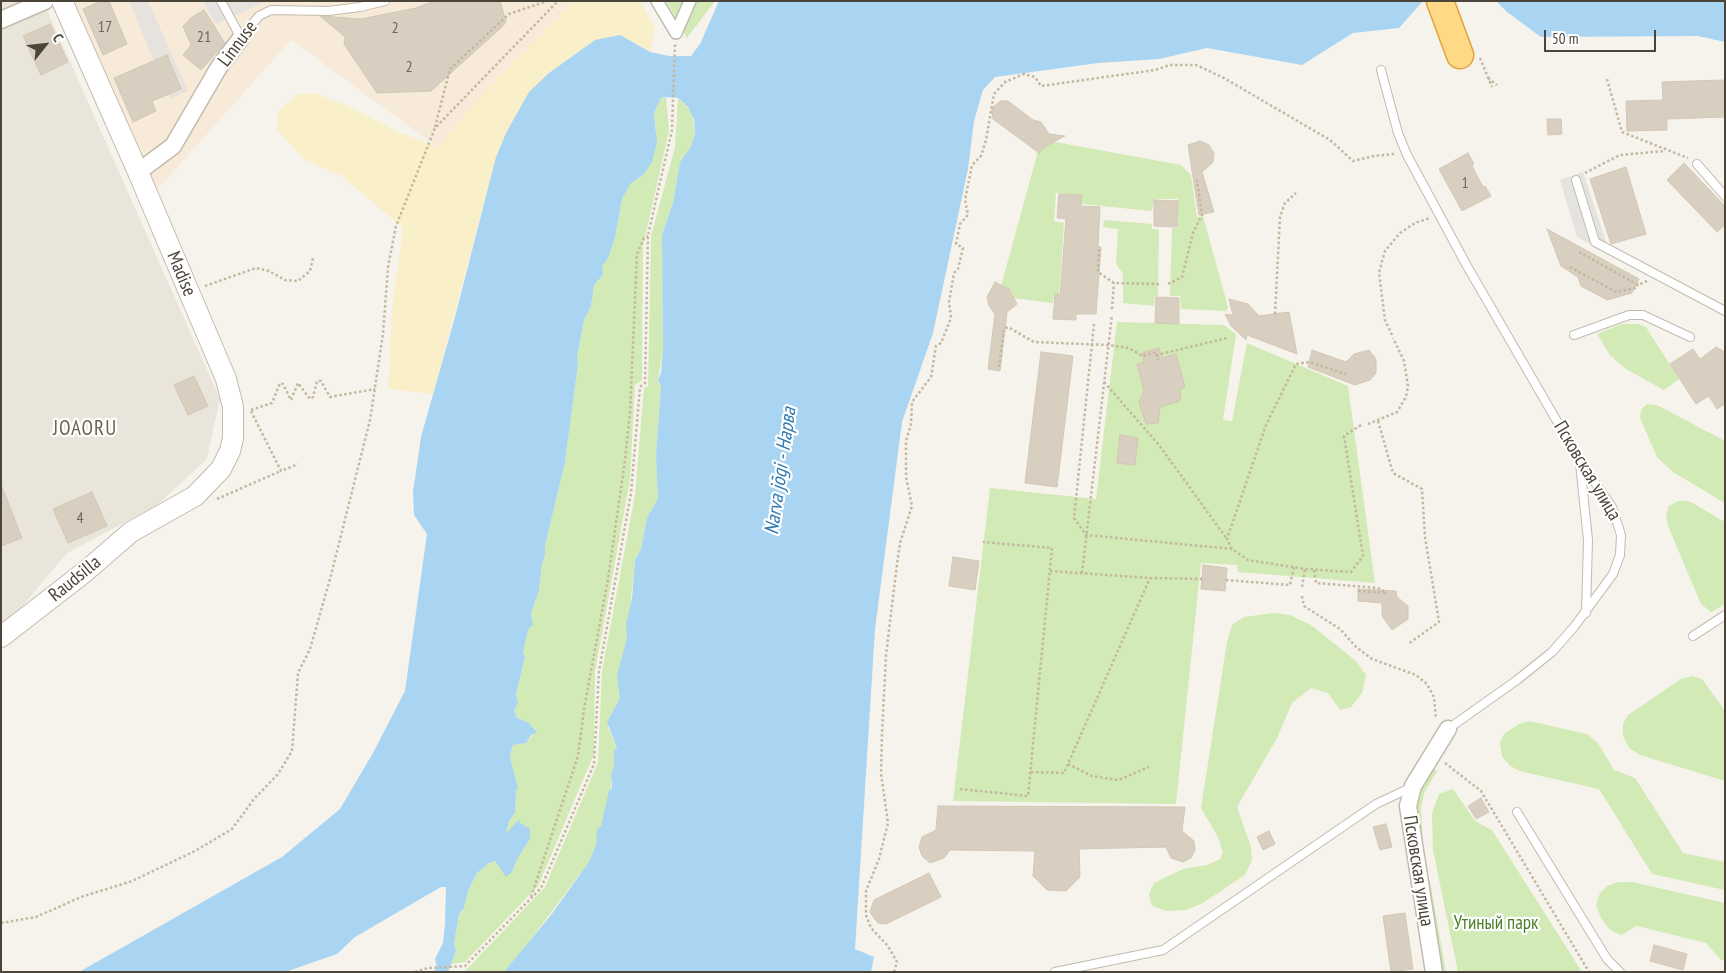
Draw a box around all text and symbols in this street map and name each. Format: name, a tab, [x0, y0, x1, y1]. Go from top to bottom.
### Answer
house number: 17	[98, 17, 112, 37]
street label: Linnuse	[213, 17, 263, 71]
house number: 2	[391, 18, 399, 38]
north arrow	[20, 20, 70, 70]
scale bar	[1546, 20, 1658, 52]
house number: 21	[197, 27, 211, 47]
text: 50 m	[1552, 29, 1578, 48]
text: С	[49, 31, 68, 45]
house number: 2	[405, 57, 413, 77]
house number: 1	[1461, 173, 1469, 193]
street label: Madise	[161, 248, 201, 300]
water label: Narva jõgi - Нарва	[760, 406, 802, 536]
district label: JOAORU	[52, 416, 118, 442]
street label: Псковская улица	[1548, 417, 1626, 525]
house number: 4	[76, 508, 84, 528]
street label: Raudsilla	[44, 551, 106, 607]
street label: Псковская улица	[1398, 814, 1438, 928]
park label: Утиный парк	[1454, 913, 1538, 935]

